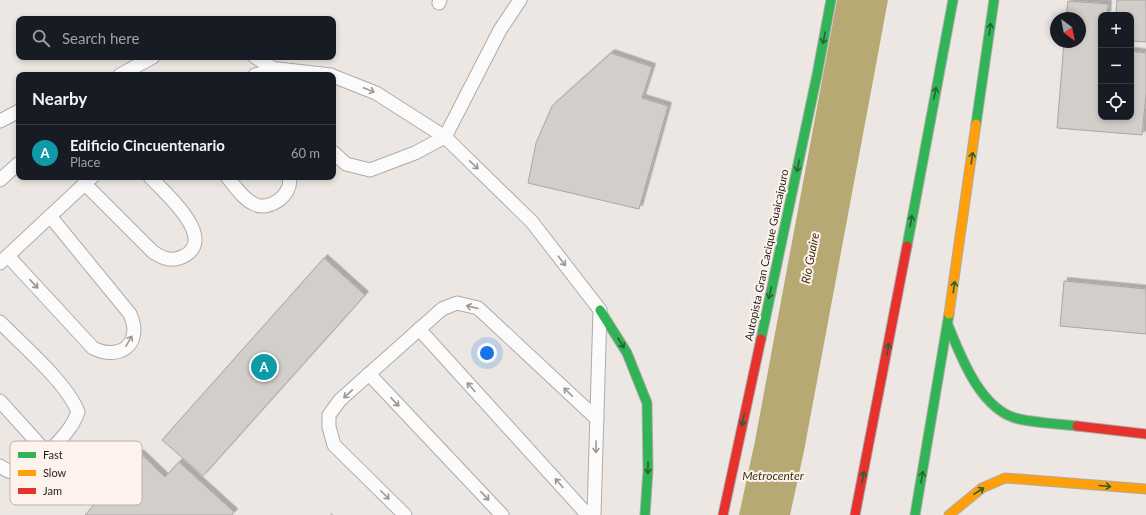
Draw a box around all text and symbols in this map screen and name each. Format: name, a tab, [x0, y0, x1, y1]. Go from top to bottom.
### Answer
north arrow	[1050, 12, 1086, 48]
map controls	[1098, 12, 1134, 120]
button: +	[1098, 12, 1134, 48]
search box	[16, 16, 336, 60]
one-way arrow	[986, 23, 994, 36]
icon: search	[30, 27, 52, 49]
text: Search here	[62, 29, 139, 47]
one-way arrow	[820, 31, 828, 44]
button: −	[1098, 48, 1134, 84]
button: locate	[1098, 84, 1134, 120]
one-way arrow	[363, 87, 375, 95]
one-way arrow	[931, 87, 939, 100]
text: Nearby	[32, 88, 87, 109]
text: Edificio Cincuentenario	[70, 136, 225, 154]
text: A	[40, 145, 50, 161]
text: 60 m	[291, 145, 320, 161]
one-way arrow	[968, 152, 976, 165]
text: Place	[70, 154, 100, 170]
one-way arrow	[793, 159, 801, 172]
one-way arrow	[469, 160, 479, 170]
street label: Autopista Gran Cacique Guaicaipuro	[741, 168, 791, 342]
one-way arrow	[908, 215, 916, 228]
water label: Río Guaire	[798, 231, 822, 285]
one-way arrow	[558, 255, 566, 266]
one-way arrow	[29, 279, 39, 289]
one-way arrow	[950, 281, 958, 294]
one-way arrow	[766, 286, 774, 299]
one-way arrow	[465, 303, 478, 310]
one-way arrow	[126, 335, 133, 347]
one-way arrow	[617, 337, 625, 348]
your location	[477, 343, 497, 363]
one-way arrow	[884, 343, 892, 356]
pin: A	[251, 352, 277, 382]
one-way arrow	[466, 382, 476, 392]
one-way arrow	[563, 388, 574, 397]
one-way arrow	[342, 389, 353, 398]
one-way arrow	[391, 397, 400, 407]
one-way arrow	[739, 413, 747, 426]
one-way arrow	[592, 440, 600, 453]
legend	[10, 441, 142, 505]
text: Fast	[43, 448, 63, 461]
one-way arrow	[644, 461, 652, 474]
text: Slow	[43, 466, 67, 479]
water label: Metrocenter	[742, 468, 805, 483]
one-way arrow	[918, 470, 926, 483]
one-way arrow	[860, 471, 868, 484]
one-way arrow	[554, 478, 563, 489]
one-way arrow	[1099, 482, 1112, 490]
text: Jam	[43, 484, 62, 497]
one-way arrow	[973, 486, 985, 494]
one-way arrow	[380, 490, 390, 500]
one-way arrow	[480, 491, 490, 501]

